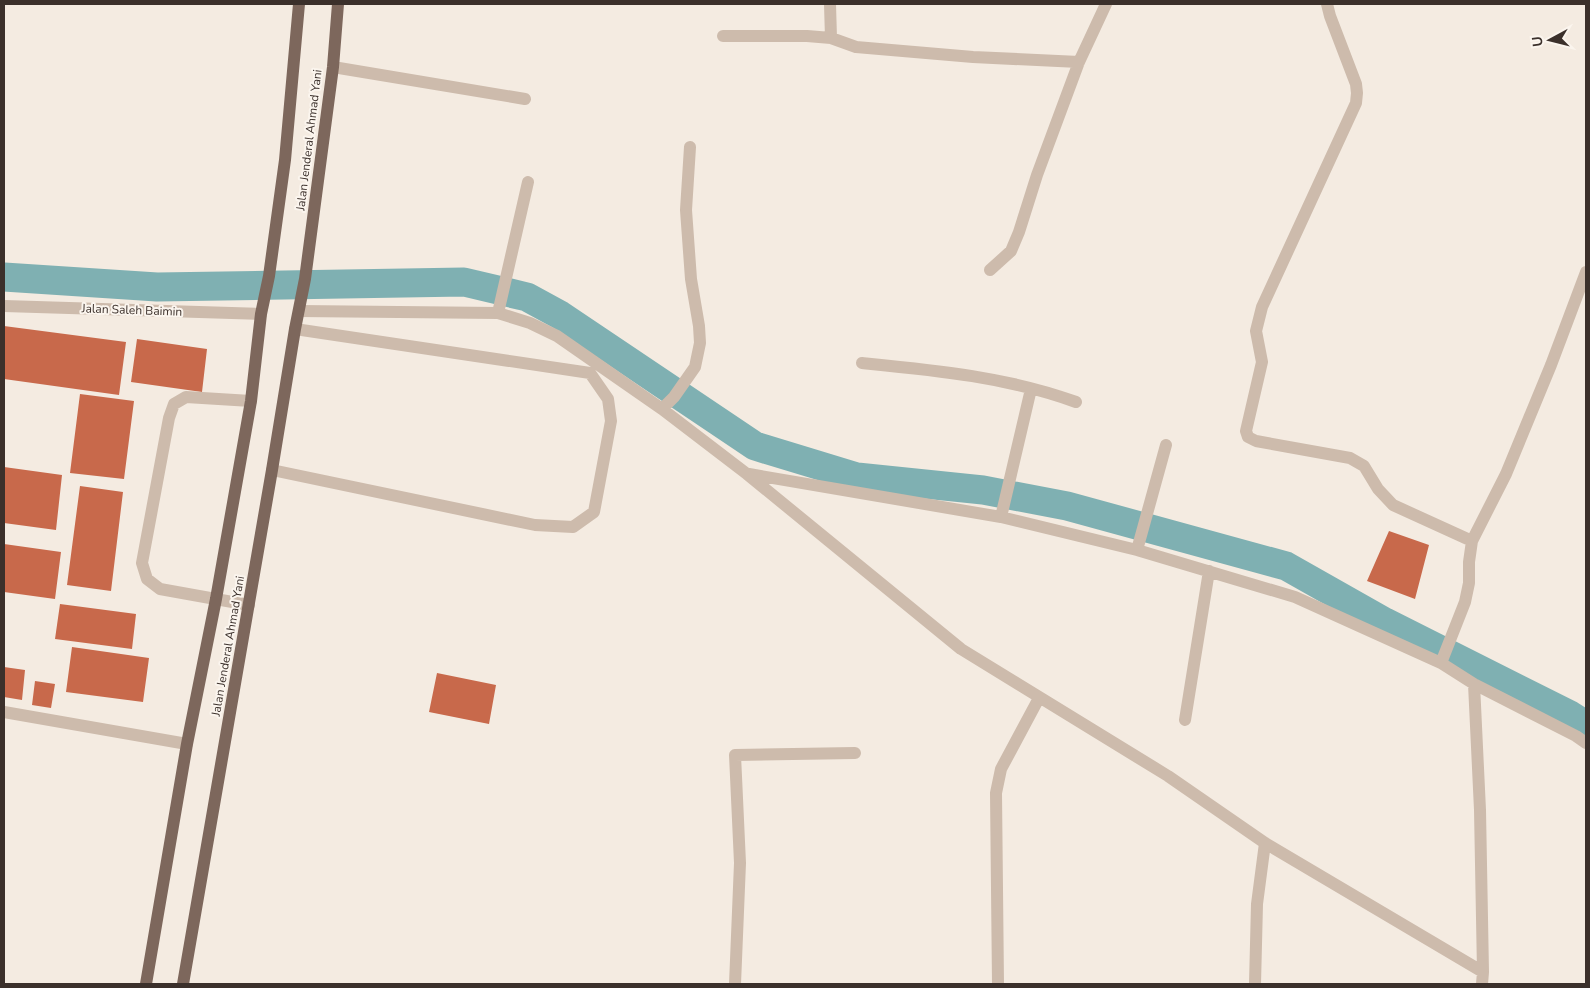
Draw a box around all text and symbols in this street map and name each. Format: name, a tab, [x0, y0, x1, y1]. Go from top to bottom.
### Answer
north arrow	[1525, 15, 1575, 65]
text: U	[1528, 35, 1548, 48]
street label: Jalan Jenderal Ahmad Yani	[292, 68, 326, 213]
street label: Jalan Saleh Baimin	[80, 300, 183, 320]
street label: Jalan Jenderal Ahmad Yani	[208, 575, 248, 718]

